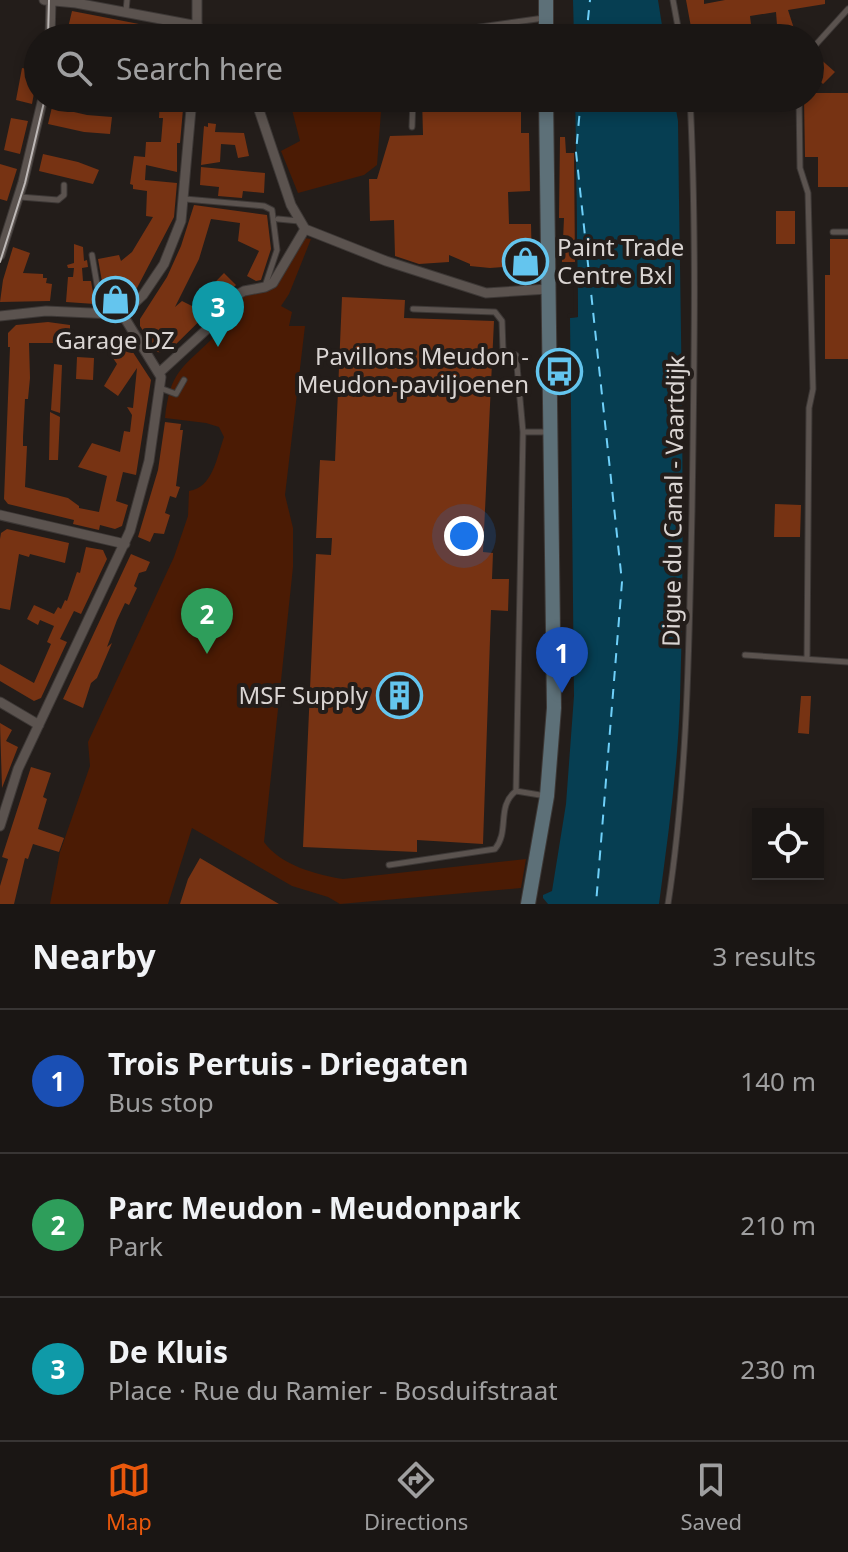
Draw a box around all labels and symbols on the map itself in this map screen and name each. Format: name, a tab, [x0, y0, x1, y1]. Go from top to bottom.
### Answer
place label: Paint Trade Centre Bxl	[557, 230, 684, 291]
shop icon: Paint Trade Centre Bxl	[502, 238, 550, 286]
shop icon: Garage DZ	[91, 275, 139, 323]
pin: 3	[192, 281, 244, 347]
place label: Garage DZ	[55, 323, 175, 356]
place label: Pavillons Meudon - Meudon-paviljoenen	[297, 339, 529, 400]
bus stop icon: Pavillons Meudon - Meudon-paviljoenen	[536, 347, 584, 395]
street label: Digue du Canal - Vaartdijk	[653, 355, 692, 647]
your location	[444, 516, 484, 556]
pin: 2	[181, 588, 233, 654]
pin: 1	[536, 627, 588, 693]
building icon: MSF Supply	[375, 672, 423, 720]
place label: MSF Supply	[238, 678, 369, 711]

